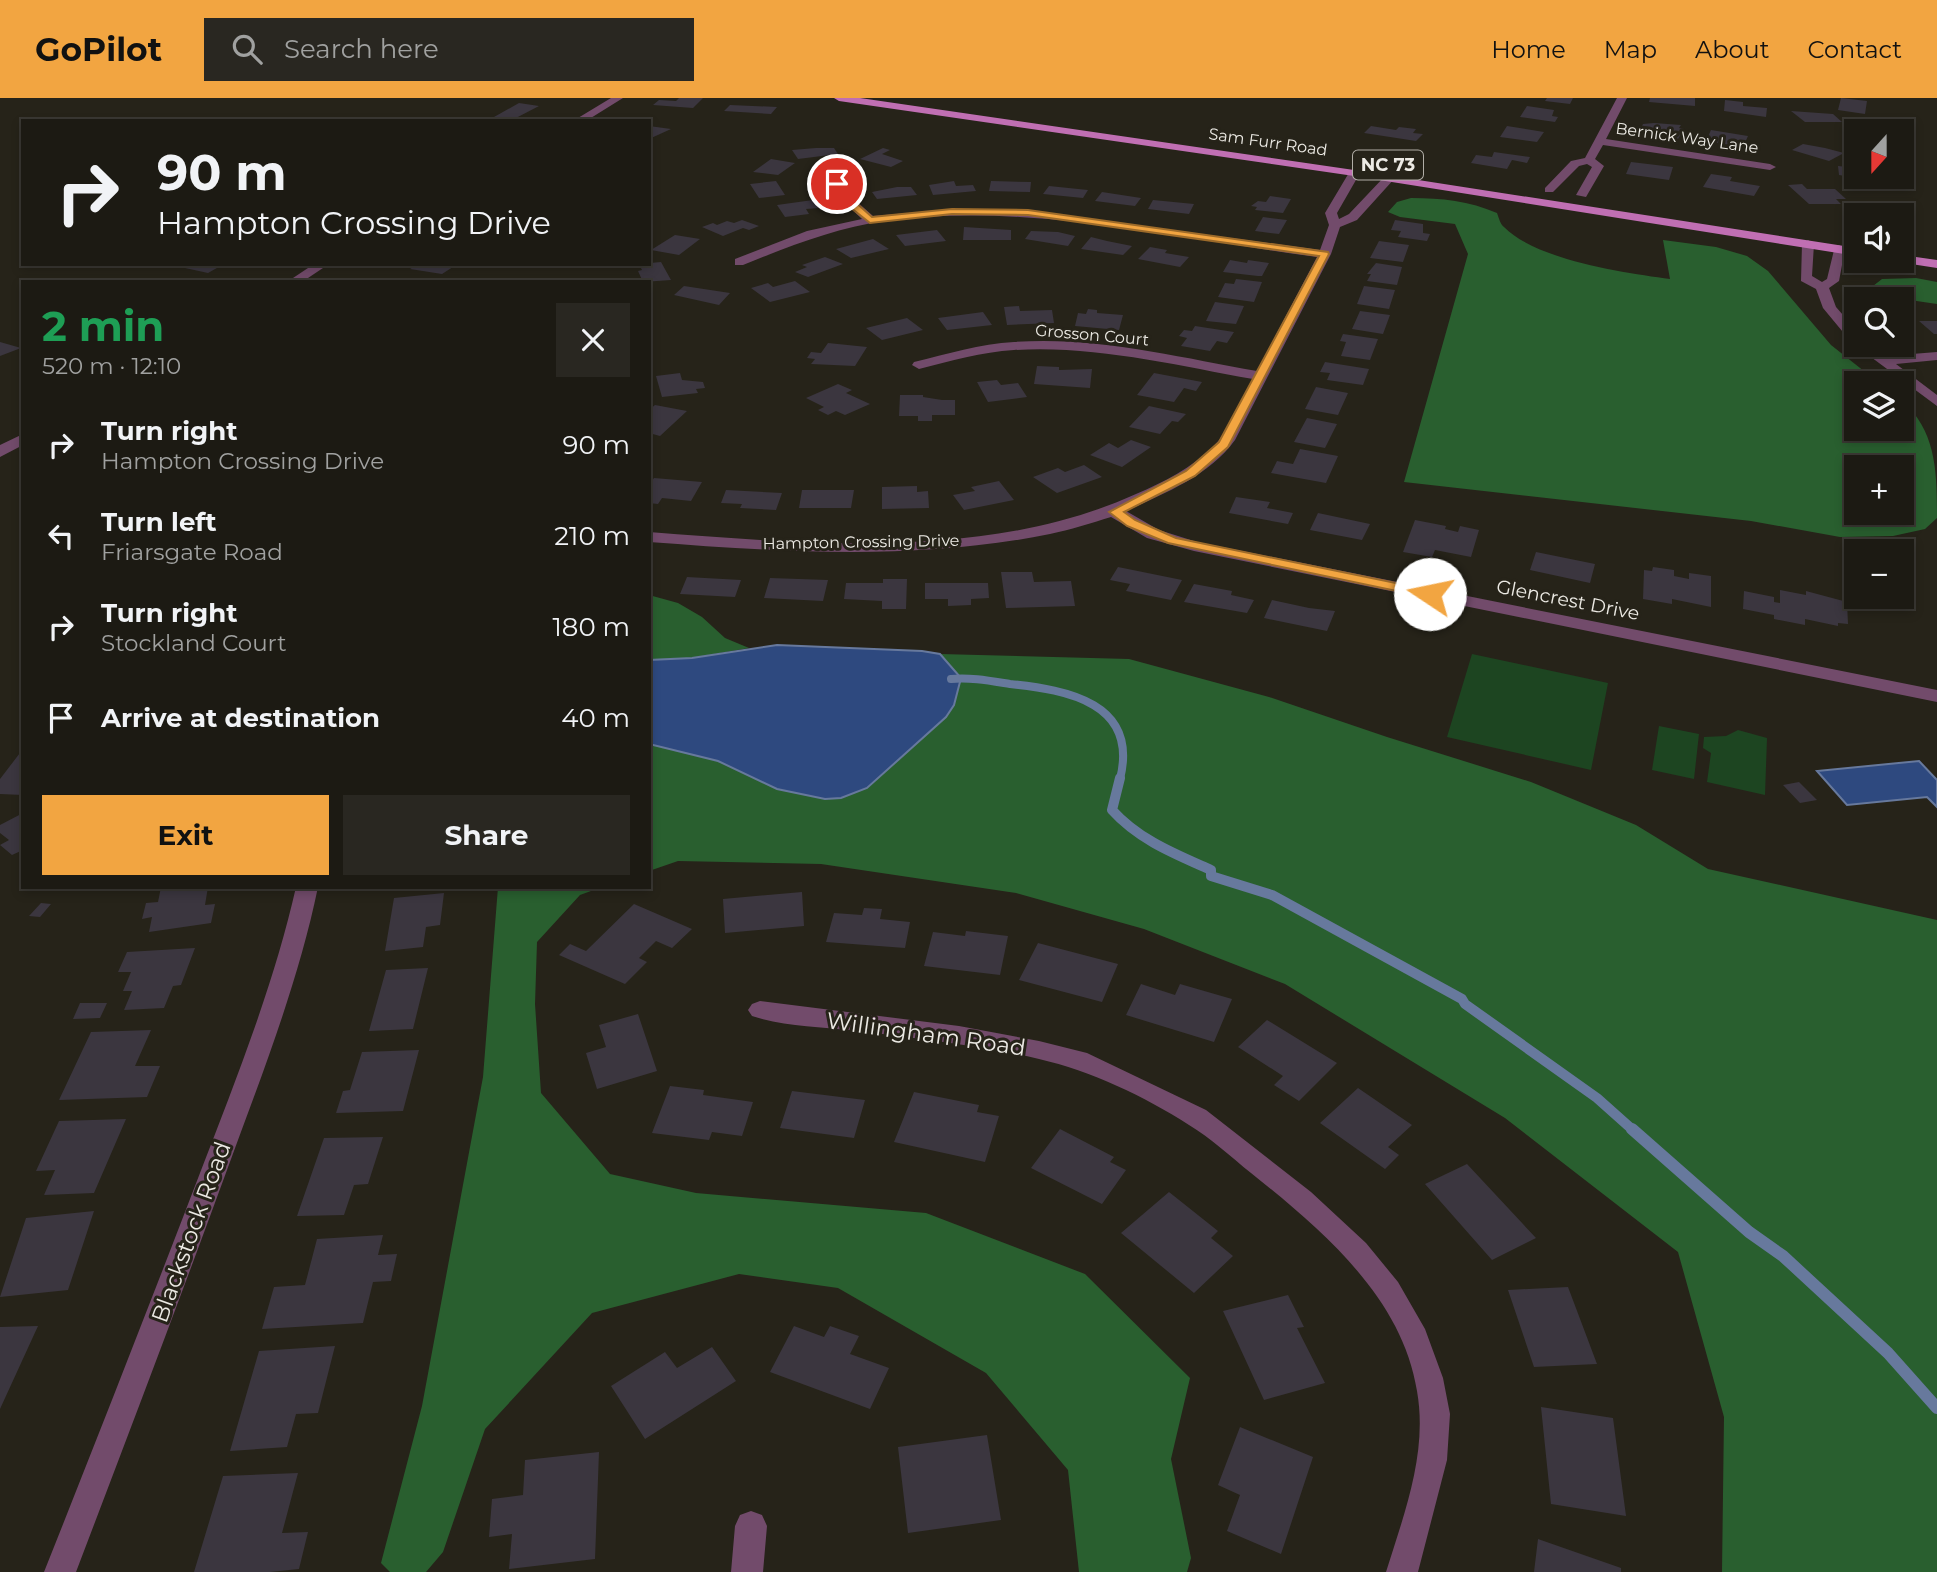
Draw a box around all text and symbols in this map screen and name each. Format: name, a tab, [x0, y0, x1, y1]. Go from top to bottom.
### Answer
search box	[204, 18, 694, 81]
text: GoPilot	[35, 29, 162, 69]
icon: search	[228, 30, 266, 68]
text: Search here	[284, 33, 439, 65]
text: Home	[1491, 35, 1566, 64]
text: Map	[1604, 35, 1657, 64]
text: About	[1695, 35, 1769, 64]
text: Contact	[1807, 35, 1902, 64]
street label: Bernick Way Lane	[1614, 119, 1760, 157]
north arrow	[1844, 119, 1914, 189]
map controls	[1844, 119, 1914, 609]
street label: Sam Furr Road	[1207, 124, 1329, 160]
text: 90 m	[157, 143, 287, 202]
icon: right	[42, 147, 133, 238]
road number: NC 73	[1353, 150, 1423, 180]
pin	[807, 154, 867, 214]
icon: arrive	[818, 165, 856, 203]
text: Hampton Crossing Drive	[157, 203, 551, 242]
button: sound	[1844, 203, 1914, 273]
button: search	[1844, 287, 1914, 357]
text: 2 min	[42, 300, 164, 352]
button: close	[556, 303, 630, 377]
street label: Grosson Court	[1034, 321, 1150, 349]
text: 520 m · 12:10	[42, 352, 181, 380]
button: layers	[1844, 371, 1914, 441]
text: Turn right	[101, 415, 237, 447]
icon: right	[42, 426, 80, 464]
text: 90 m	[563, 429, 630, 461]
text: Hampton Crossing Drive	[101, 447, 384, 475]
button: +	[1844, 455, 1914, 525]
text: Turn left	[101, 506, 217, 538]
icon: left	[42, 517, 80, 555]
text: 210 m	[554, 520, 630, 552]
street label: Hampton Crossing Drive	[762, 531, 960, 553]
text: Friarsgate Road	[101, 538, 283, 566]
button: −	[1844, 539, 1914, 609]
position arrow	[1393, 557, 1467, 631]
street label: Glencrest Drive	[1494, 575, 1642, 625]
text: Turn right	[101, 597, 237, 629]
icon: right	[42, 608, 80, 646]
text: 180 m	[552, 611, 630, 643]
text: Stockland Court	[101, 629, 287, 657]
icon: arrive	[42, 699, 80, 737]
text: Arrive at destination	[101, 702, 380, 734]
text: 40 m	[561, 702, 630, 734]
button: Exit	[42, 795, 329, 875]
button: Share	[343, 795, 630, 875]
street label: Willingham Road	[825, 1006, 1027, 1062]
street label: Blackstock Road	[145, 1138, 237, 1326]

